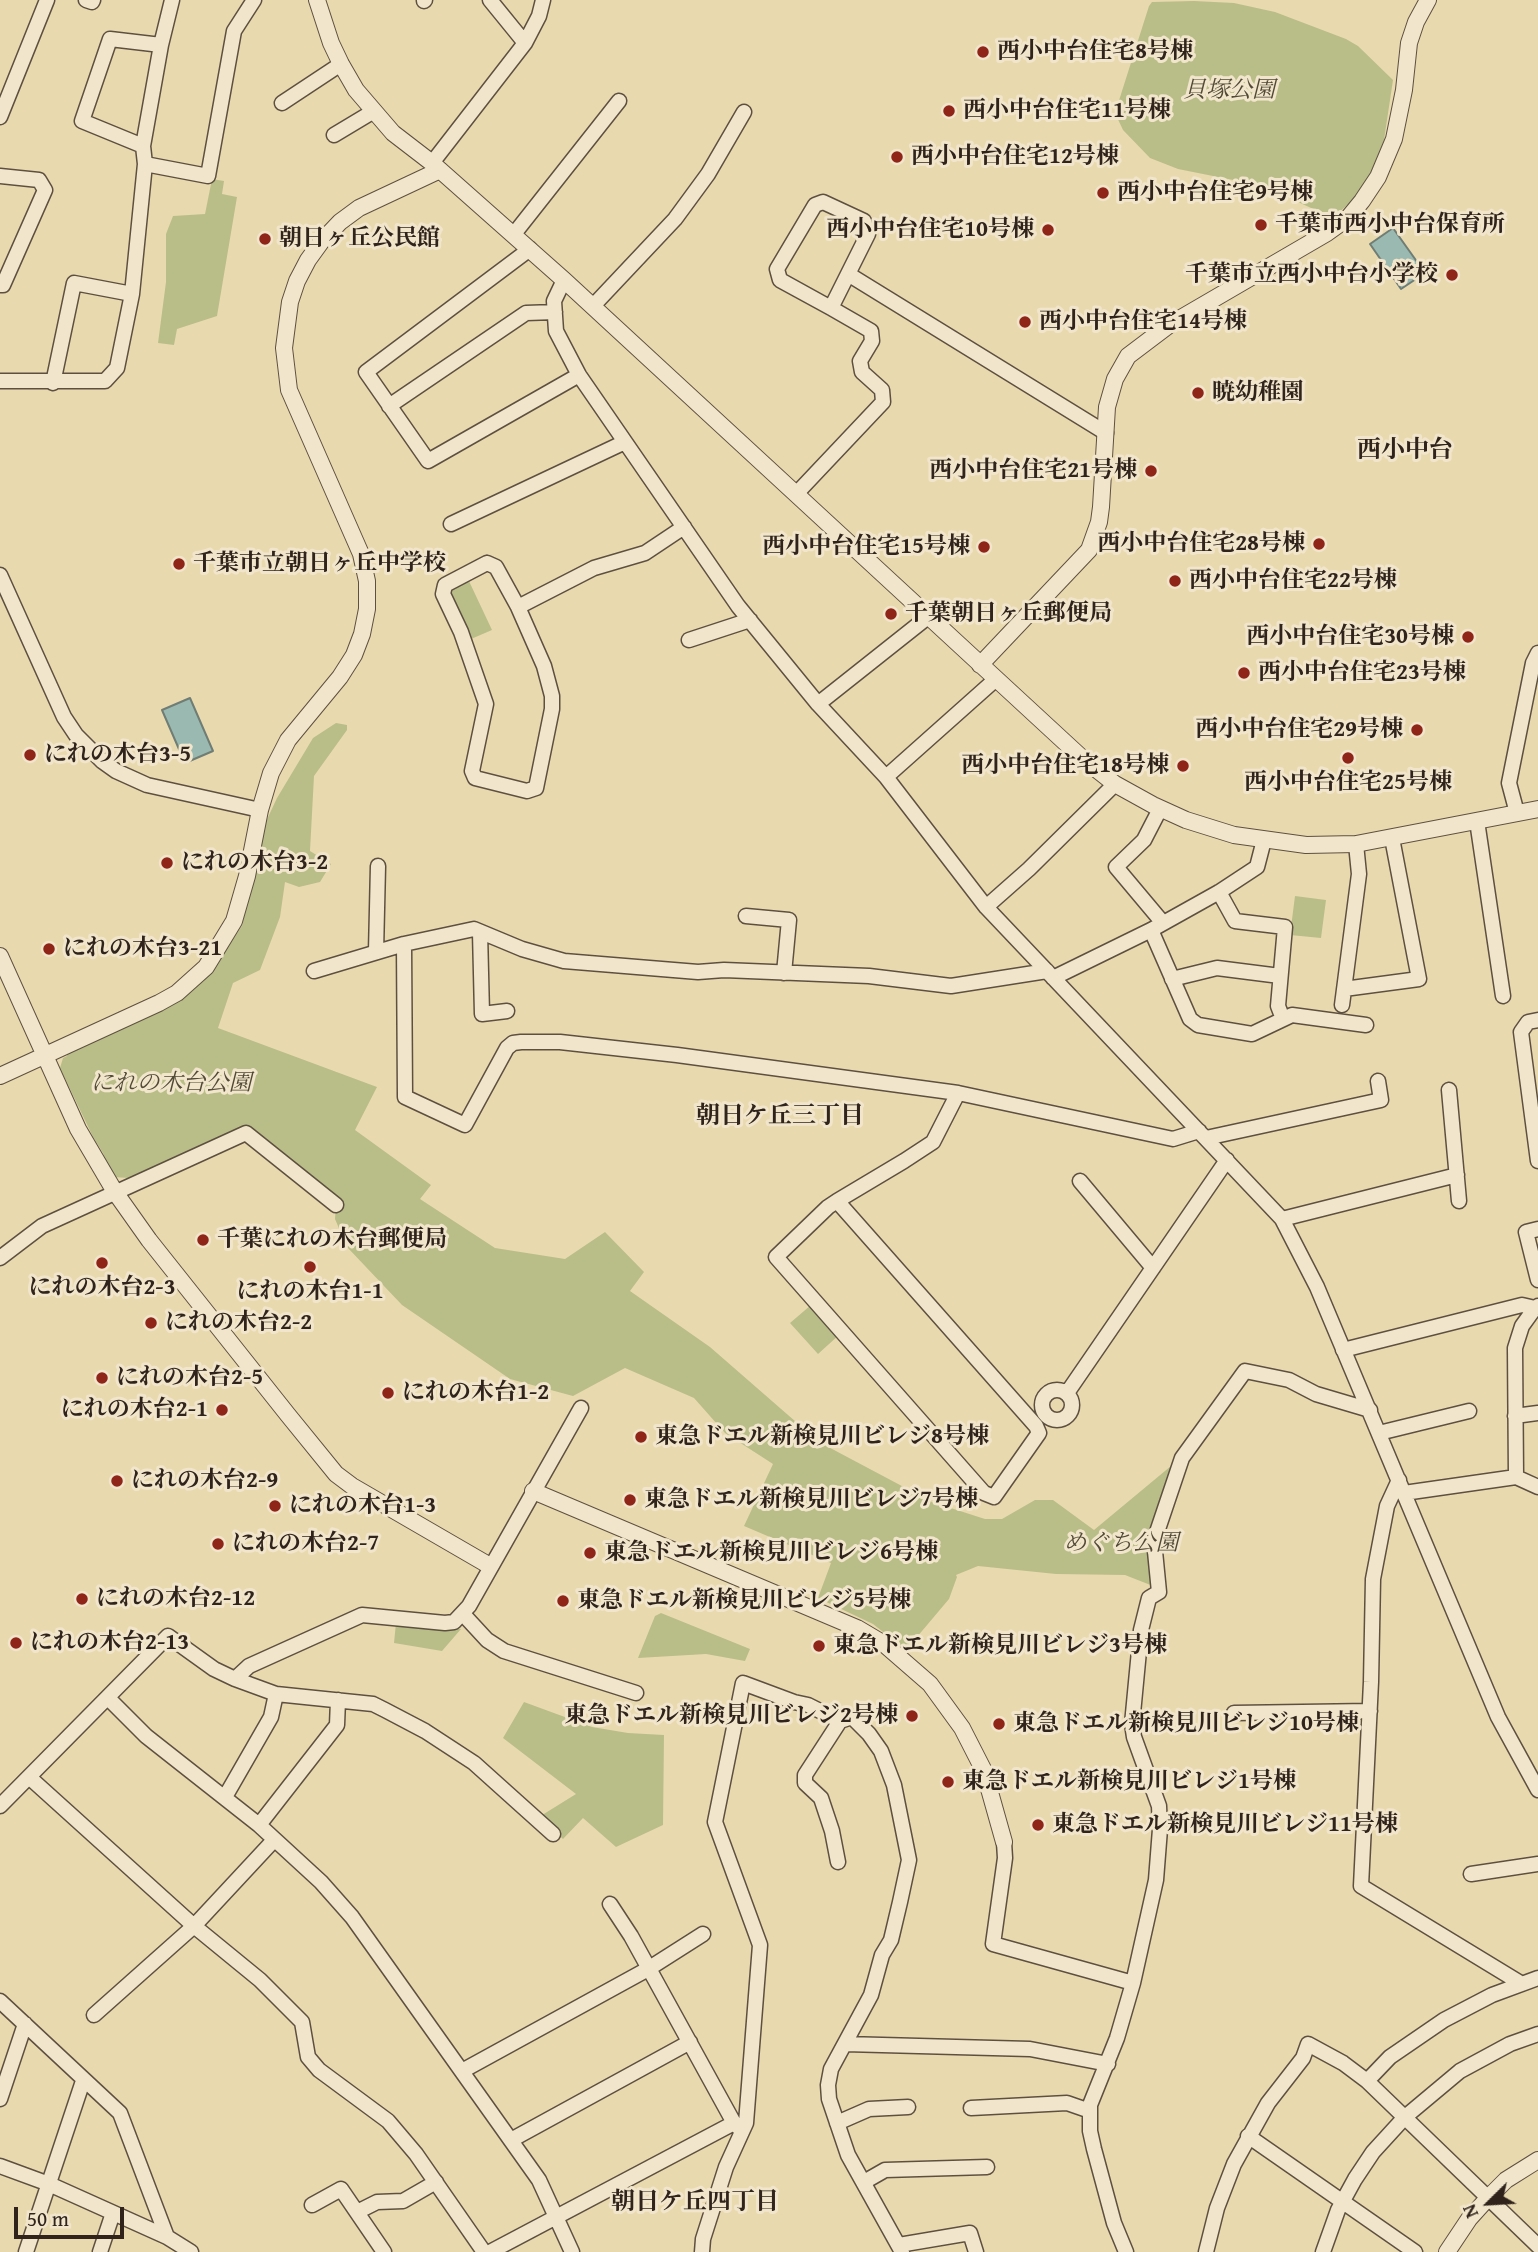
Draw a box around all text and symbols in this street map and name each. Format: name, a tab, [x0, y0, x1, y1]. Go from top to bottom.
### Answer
place label: 西小中台住宅8号棟	[997, 38, 1193, 66]
marker: 西小中台住宅8号棟	[975, 44, 991, 60]
park label: 貝塚公園	[1183, 77, 1275, 105]
place label: 西小中台住宅11号棟	[963, 97, 1171, 125]
marker: 西小中台住宅11号棟	[941, 103, 957, 119]
place label: 西小中台住宅12号棟	[911, 143, 1119, 171]
marker: 西小中台住宅12号棟	[889, 149, 905, 165]
place label: 西小中台住宅9号棟	[1117, 179, 1313, 207]
marker: 西小中台住宅9号棟	[1095, 185, 1111, 201]
place label: 千葉市西小中台保育所	[1275, 211, 1505, 239]
place label: 西小中台住宅10号棟	[826, 216, 1034, 244]
marker: 千葉市西小中台保育所	[1253, 217, 1269, 233]
marker: 西小中台住宅10号棟	[1040, 222, 1056, 238]
place label: 朝日ヶ丘公民館	[279, 225, 440, 253]
marker: 朝日ヶ丘公民館	[257, 231, 273, 247]
place label: 千葉市立西小中台小学校	[1185, 261, 1438, 289]
marker: 千葉市立西小中台小学校	[1444, 267, 1460, 283]
place label: 西小中台住宅14号棟	[1039, 308, 1247, 336]
marker: 西小中台住宅14号棟	[1017, 314, 1033, 330]
place label: 暁幼稚園	[1212, 379, 1304, 407]
marker: 暁幼稚園	[1190, 385, 1206, 401]
district label: 西小中台	[1357, 437, 1453, 465]
place label: 西小中台住宅21号棟	[929, 457, 1137, 485]
marker: 西小中台住宅21号棟	[1143, 463, 1159, 479]
place label: 西小中台住宅28号棟	[1097, 530, 1305, 558]
place label: 西小中台住宅15号棟	[762, 533, 970, 561]
marker: 西小中台住宅28号棟	[1311, 536, 1327, 552]
marker: 西小中台住宅15号棟	[976, 539, 992, 555]
place label: 千葉市立朝日ヶ丘中学校	[193, 550, 446, 578]
marker: 千葉市立朝日ヶ丘中学校	[171, 556, 187, 572]
place label: 西小中台住宅22号棟	[1189, 567, 1397, 595]
marker: 西小中台住宅22号棟	[1167, 573, 1183, 589]
place label: 千葉朝日ヶ丘郵便局	[905, 600, 1112, 628]
marker: 千葉朝日ヶ丘郵便局	[883, 606, 899, 622]
place label: 西小中台住宅30号棟	[1246, 623, 1454, 651]
marker: 西小中台住宅30号棟	[1460, 629, 1476, 645]
place label: 西小中台住宅23号棟	[1258, 659, 1466, 687]
marker: 西小中台住宅23号棟	[1236, 665, 1252, 681]
place label: 西小中台住宅29号棟	[1195, 716, 1403, 744]
marker: 西小中台住宅29号棟	[1409, 722, 1425, 738]
place label: にれの木台3-5	[44, 741, 191, 769]
marker: にれの木台3-5	[22, 747, 38, 763]
marker: 西小中台住宅25号棟	[1340, 750, 1356, 766]
place label: 西小中台住宅18号棟	[961, 752, 1169, 780]
marker: 西小中台住宅18号棟	[1175, 758, 1191, 774]
place label: 西小中台住宅25号棟	[1244, 769, 1452, 797]
place label: にれの木台3-2	[181, 849, 328, 877]
marker: にれの木台3-2	[159, 855, 175, 871]
place label: にれの木台3-21	[63, 935, 222, 963]
marker: にれの木台3-21	[41, 941, 57, 957]
park label: にれの木台公園	[91, 1070, 251, 1098]
district label: 朝日ケ丘三丁目	[696, 1103, 864, 1131]
place label: 千葉にれの木台郵便局	[217, 1226, 447, 1254]
marker: 千葉にれの木台郵便局	[195, 1232, 211, 1248]
marker: にれの木台2-3	[94, 1255, 110, 1271]
marker: にれの木台1-1	[302, 1259, 318, 1275]
place label: にれの木台2-3	[28, 1274, 176, 1302]
place label: にれの木台1-1	[236, 1278, 384, 1306]
place label: にれの木台2-2	[165, 1309, 312, 1337]
marker: にれの木台2-2	[143, 1315, 159, 1331]
place label: にれの木台2-5	[116, 1364, 263, 1392]
marker: にれの木台2-5	[94, 1370, 110, 1386]
place label: にれの木台1-2	[402, 1379, 549, 1407]
marker: にれの木台1-2	[380, 1385, 396, 1401]
place label: にれの木台2-1	[61, 1396, 208, 1424]
marker: にれの木台2-1	[214, 1402, 230, 1418]
place label: 東急ドエル新検見川ビレジ8号棟	[655, 1423, 989, 1451]
marker: 東急ドエル新検見川ビレジ8号棟	[633, 1429, 649, 1445]
place label: にれの木台2-9	[131, 1467, 278, 1495]
marker: にれの木台2-9	[109, 1473, 125, 1489]
place label: 東急ドエル新検見川ビレジ7号棟	[644, 1486, 978, 1514]
place label: にれの木台1-3	[289, 1492, 436, 1520]
marker: 東急ドエル新検見川ビレジ7号棟	[622, 1492, 638, 1508]
marker: にれの木台1-3	[267, 1498, 283, 1514]
place label: にれの木台2-7	[232, 1530, 379, 1558]
park label: めぐち公園	[1064, 1530, 1178, 1558]
marker: にれの木台2-7	[210, 1536, 226, 1552]
place label: 東急ドエル新検見川ビレジ6号棟	[604, 1539, 938, 1567]
marker: 東急ドエル新検見川ビレジ6号棟	[582, 1545, 598, 1561]
place label: にれの木台2-12	[96, 1585, 255, 1613]
place label: 東急ドエル新検見川ビレジ5号棟	[577, 1587, 911, 1615]
marker: にれの木台2-12	[74, 1591, 90, 1607]
marker: 東急ドエル新検見川ビレジ5号棟	[555, 1593, 571, 1609]
place label: にれの木台2-13	[30, 1629, 189, 1657]
place label: 東急ドエル新検見川ビレジ3号棟	[833, 1632, 1167, 1660]
marker: にれの木台2-13	[8, 1635, 24, 1651]
marker: 東急ドエル新検見川ビレジ3号棟	[811, 1638, 827, 1654]
place label: 東急ドエル新検見川ビレジ2号棟	[564, 1702, 898, 1730]
marker: 東急ドエル新検見川ビレジ2号棟	[904, 1708, 920, 1724]
place label: 東急ドエル新検見川ビレジ10号棟	[1013, 1710, 1359, 1738]
marker: 東急ドエル新検見川ビレジ10号棟	[991, 1716, 1007, 1732]
place label: 東急ドエル新検見川ビレジ1号棟	[962, 1768, 1296, 1796]
marker: 東急ドエル新検見川ビレジ1号棟	[940, 1774, 956, 1790]
place label: 東急ドエル新検見川ビレジ11号棟	[1052, 1811, 1398, 1839]
marker: 東急ドエル新検見川ビレジ11号棟	[1030, 1817, 1046, 1833]
north arrow	[1454, 2168, 1524, 2238]
district label: 朝日ケ丘四丁目	[611, 2189, 779, 2217]
scale bar	[18, 2192, 128, 2236]
text: N	[1454, 2200, 1485, 2223]
text: 50 m	[27, 2203, 69, 2234]

